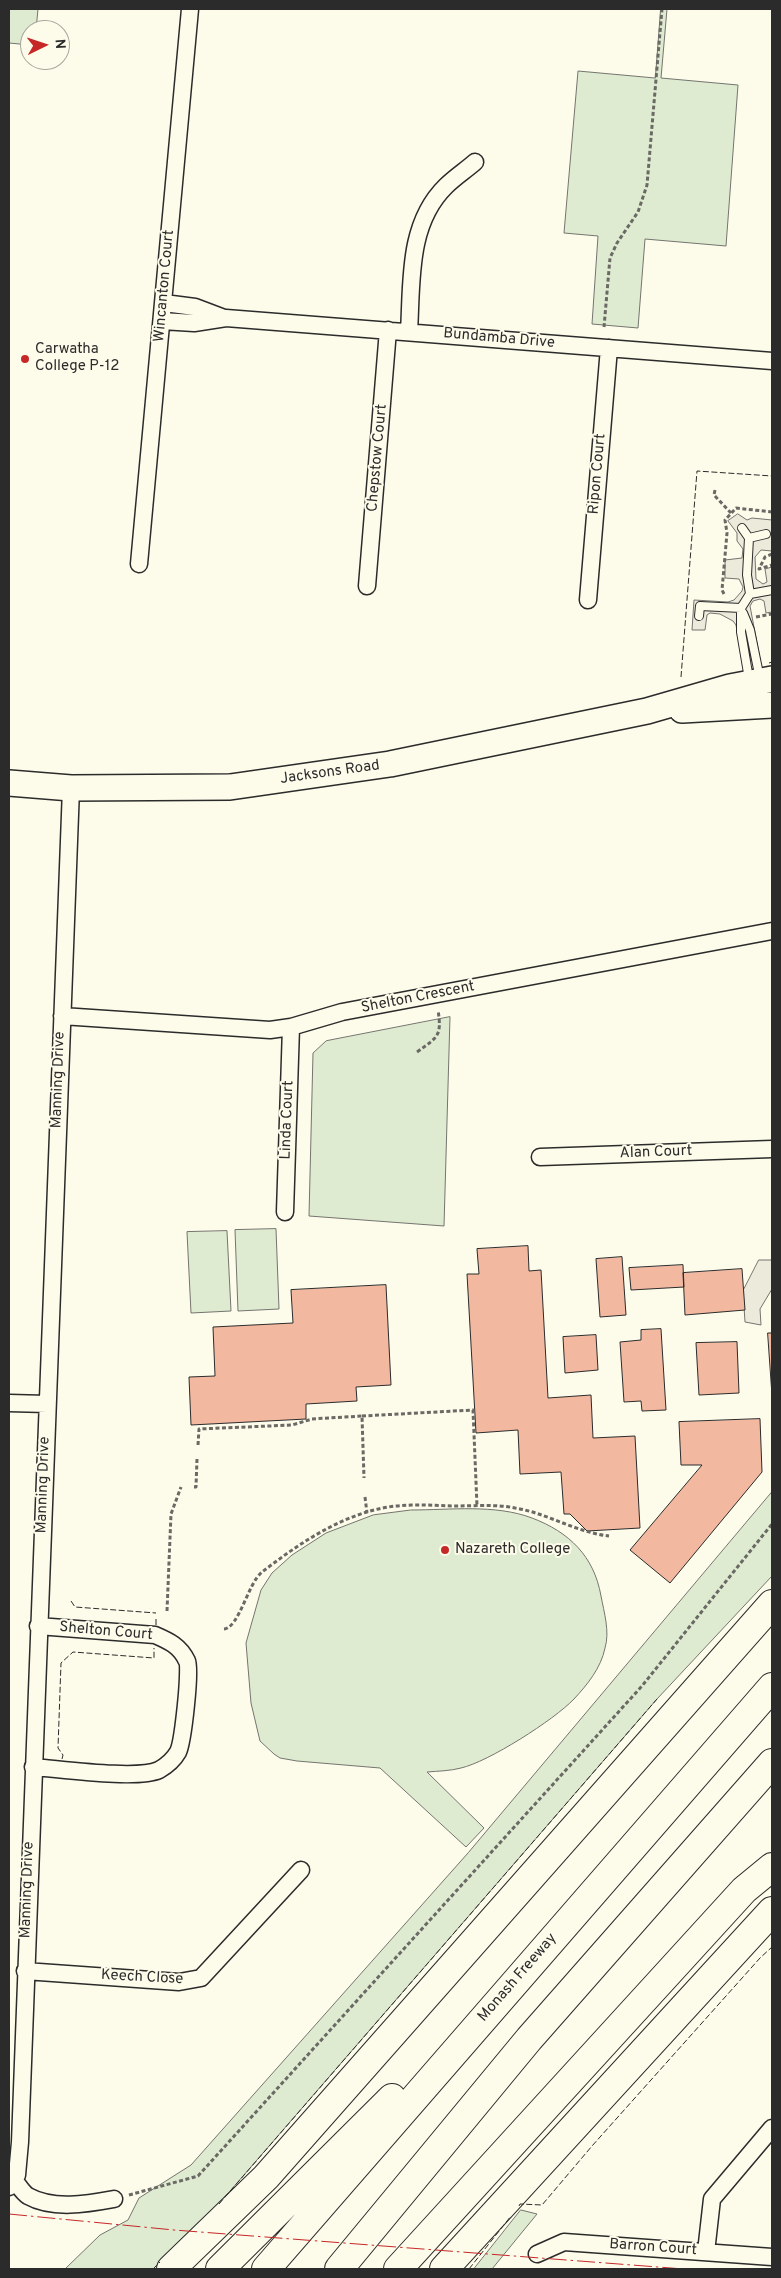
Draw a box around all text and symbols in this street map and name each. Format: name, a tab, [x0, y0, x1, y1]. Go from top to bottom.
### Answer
north arrow	[20, 20, 70, 70]
text: N	[51, 38, 68, 50]
street label: Wincanton Court	[151, 229, 179, 343]
street label: Bundamba Drive	[442, 325, 556, 353]
place label: Carwatha College P-12	[35, 341, 120, 376]
marker: Carwatha College P-12	[19, 353, 31, 365]
street label: Chepstow Court	[364, 403, 392, 513]
street label: Ripon Court	[585, 433, 611, 515]
street label: Jacksons Road	[279, 757, 381, 789]
street label: Shelton Crescent	[360, 978, 476, 1018]
street label: Manning Drive	[48, 1031, 70, 1129]
street label: Linda Court	[278, 1080, 298, 1160]
street label: Alan Court	[619, 1143, 693, 1163]
street label: Manning Drive	[33, 1436, 55, 1534]
place label: Nazareth College	[455, 1541, 570, 1559]
marker: Nazareth College	[439, 1544, 451, 1556]
street label: Shelton Court	[58, 1619, 154, 1645]
street label: Manning Drive	[17, 1841, 39, 1939]
street label: Monash Freeway	[475, 1930, 561, 2026]
street label: Keech Close	[100, 1967, 184, 1989]
street label: Barron Court	[608, 2236, 698, 2260]

